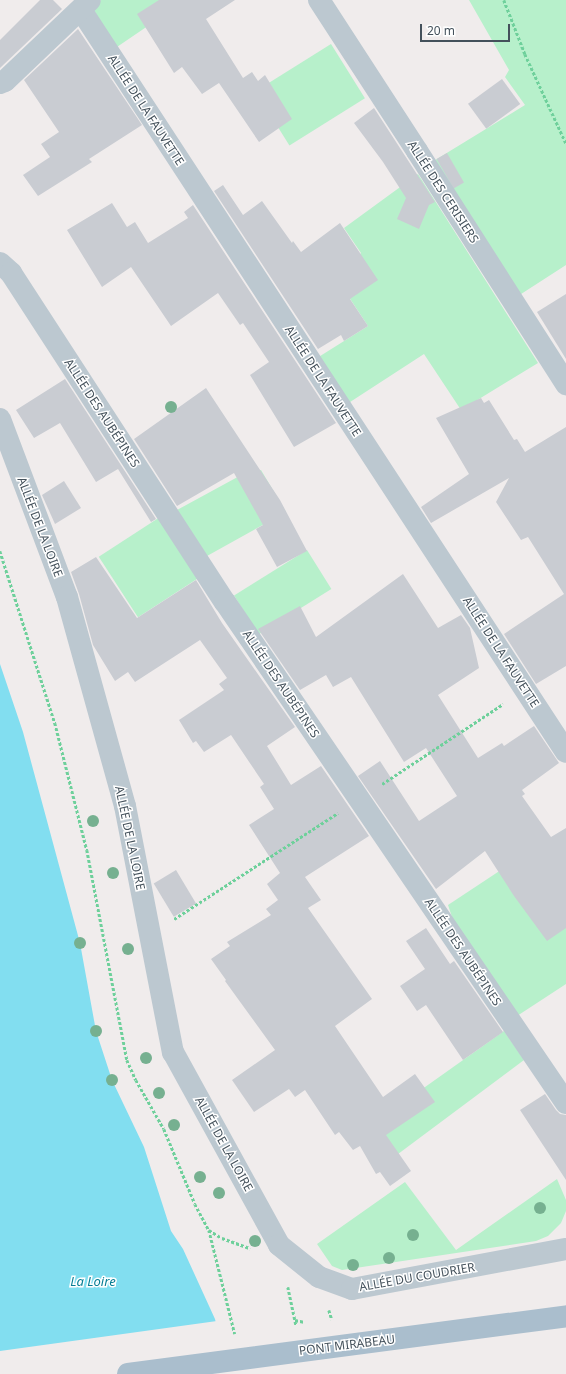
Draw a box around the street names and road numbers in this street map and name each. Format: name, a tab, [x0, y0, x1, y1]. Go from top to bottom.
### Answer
street label: ALLÉE DE LA FAUVETTE	[105, 52, 187, 168]
street label: ALLÉE DES CERISIERS	[405, 138, 481, 246]
street label: ALLÉE DE LA FAUVETTE	[282, 323, 364, 439]
street label: ALLÉE DES AUBÉPINES	[62, 356, 142, 470]
street label: ALLÉE DE LA LOIRE	[14, 475, 66, 579]
street label: ALLÉE DE LA FAUVETTE	[460, 594, 542, 710]
street label: ALLÉE DES AUBÉPINES	[240, 628, 322, 740]
street label: ALLÉE DE LA LOIRE	[112, 785, 148, 891]
street label: ALLÉE DES AUBÉPINES	[422, 896, 504, 1008]
street label: ALLÉE DE LA LOIRE	[192, 1094, 256, 1194]
street label: ALLÉE DU COUDRIER	[358, 1260, 476, 1294]
street label: PONT MIRABEAU	[298, 1332, 396, 1358]

